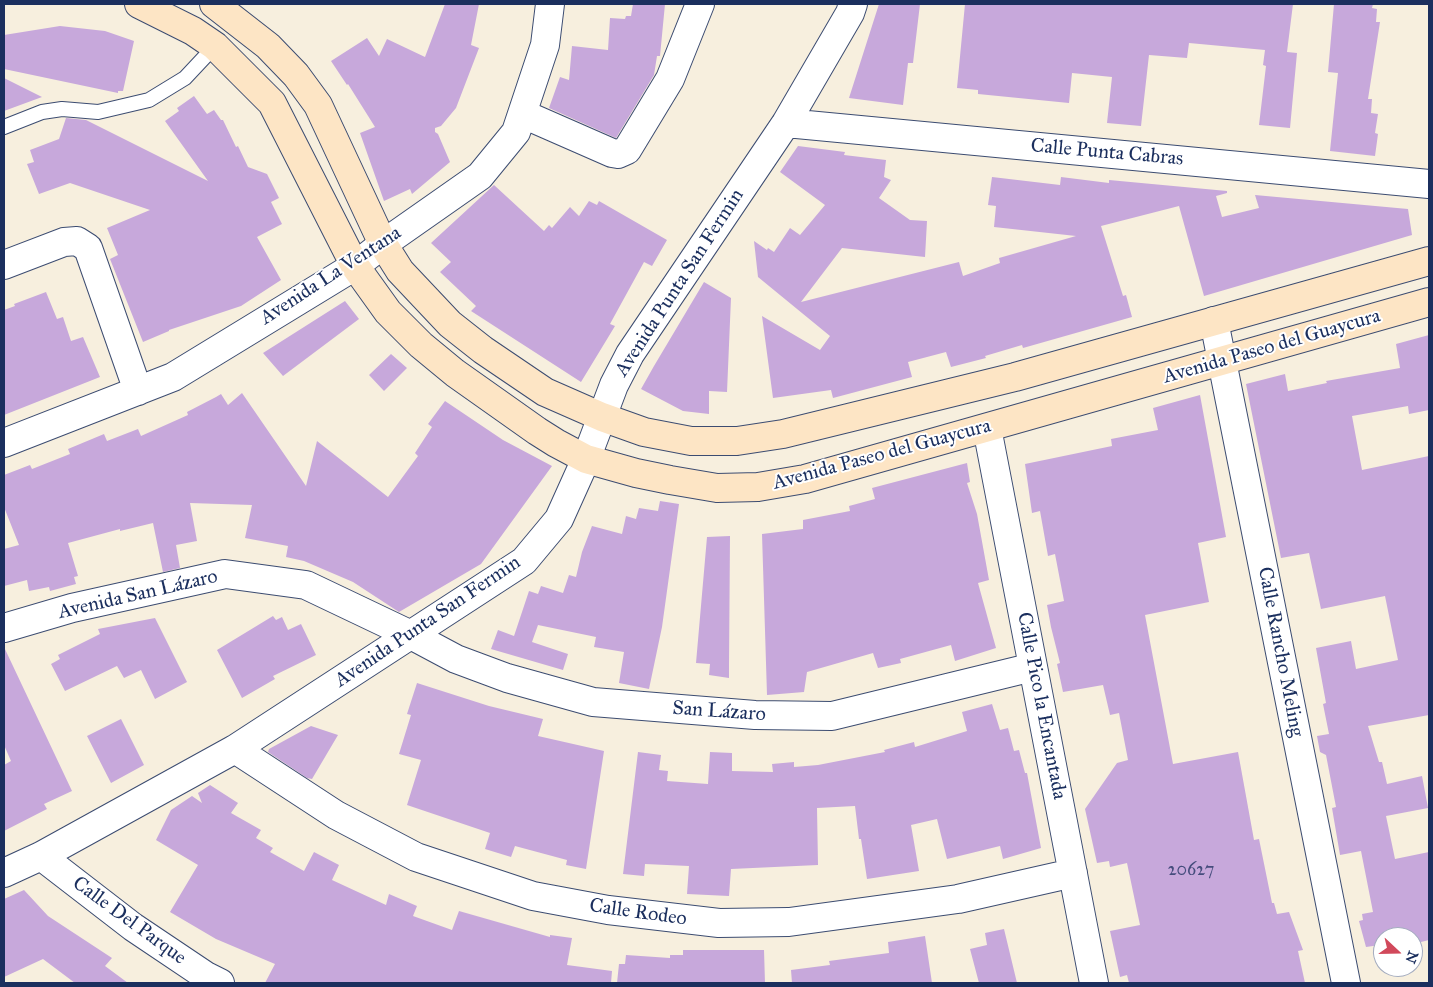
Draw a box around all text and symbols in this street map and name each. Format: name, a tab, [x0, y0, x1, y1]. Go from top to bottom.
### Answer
street label: Calle Punta Cabras	[1030, 134, 1184, 172]
street label: Avenida Punta San Fermin	[610, 185, 750, 381]
street label: Avenida La Ventana	[256, 221, 406, 331]
street label: Avenida Paseo del Guaycura	[1161, 304, 1383, 390]
street label: Avenida Paseo del Guaycura	[770, 414, 994, 496]
street label: Avenida Punta San Fermin	[331, 551, 525, 693]
street label: Avenida San Lázaro	[56, 565, 220, 625]
street label: Calle Rancho Meling	[1252, 565, 1308, 739]
street label: Calle Pico la Encantada	[1011, 610, 1071, 802]
street label: San Lázaro	[671, 697, 767, 727]
house number: 20627	[1168, 860, 1214, 882]
street label: Calle Del Parque	[67, 872, 191, 970]
street label: Calle Rodeo	[588, 894, 688, 932]
north arrow	[1373, 927, 1423, 977]
text: N	[1401, 949, 1422, 966]

